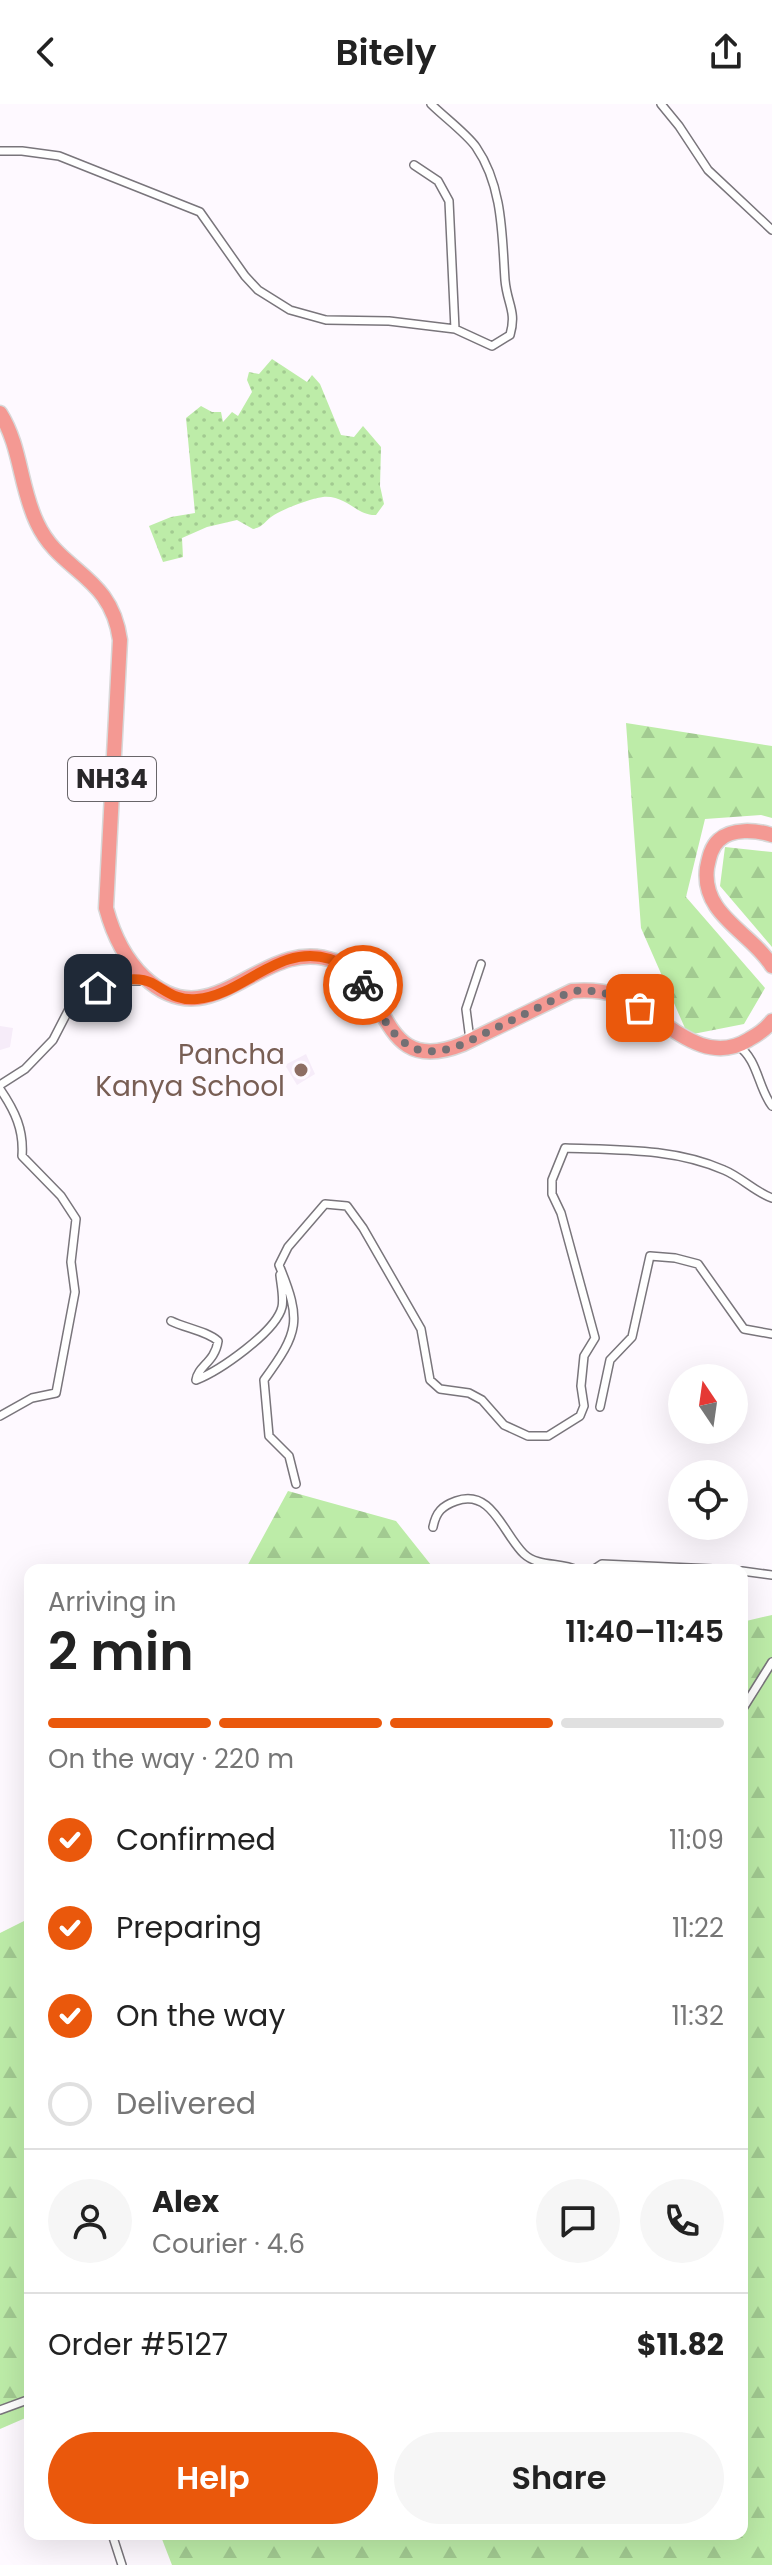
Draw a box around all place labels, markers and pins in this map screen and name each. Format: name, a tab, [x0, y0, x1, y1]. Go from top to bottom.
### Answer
pin	[64, 954, 132, 1022]
pin	[606, 974, 674, 1042]
place label: Pancha Kanya School	[95, 1035, 285, 1106]
marker: Pancha Kanya School	[292, 1061, 310, 1079]

